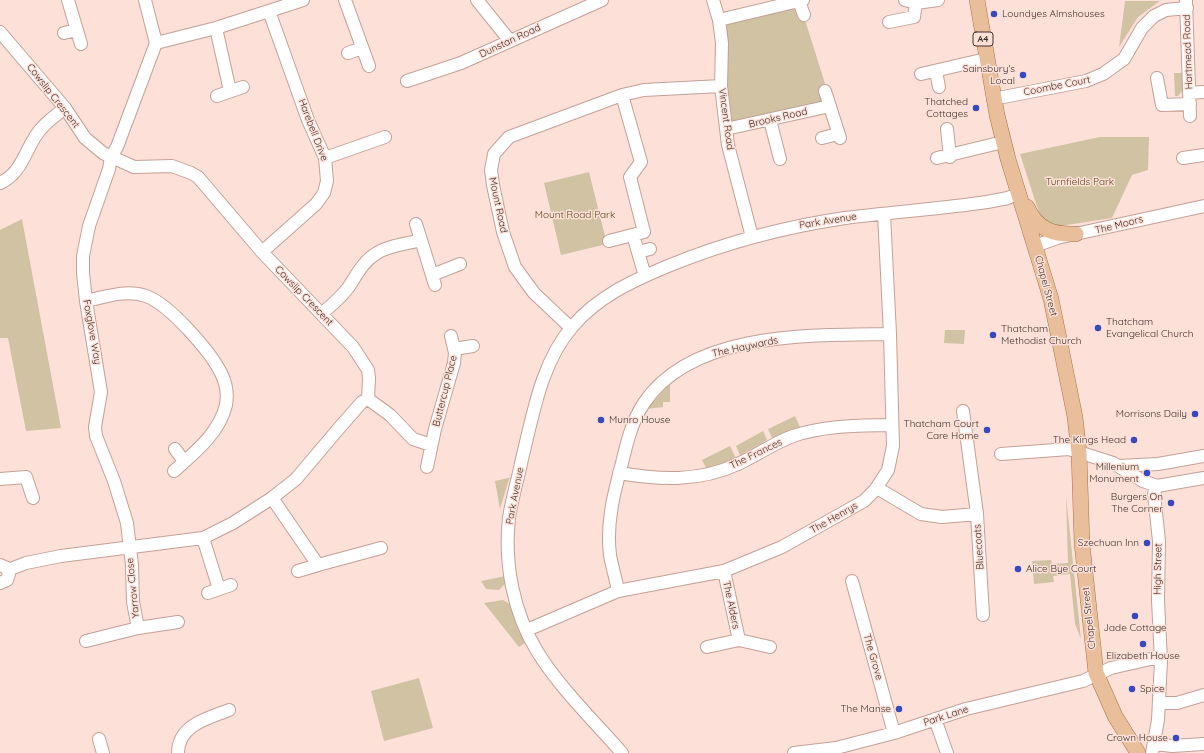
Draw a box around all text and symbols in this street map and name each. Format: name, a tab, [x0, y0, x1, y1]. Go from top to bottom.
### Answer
place label: Loundyes Almshouses	[1002, 8, 1105, 20]
marker: Loundyes Almshouses	[989, 9, 999, 19]
street label: Hartmead Road	[1181, 14, 1195, 90]
street label: Dunstan Road	[478, 22, 542, 60]
road number: A4	[973, 32, 993, 46]
street label: Cowslip Crescent	[24, 61, 82, 131]
place label: Sainsbury's Local	[963, 63, 1015, 86]
marker: Sainsbury's Local	[1018, 70, 1028, 80]
street label: Coombe Court	[1023, 74, 1091, 98]
street label: Vincent Road	[716, 87, 736, 151]
place label: Thatched Cottages	[924, 96, 968, 120]
street label: Harebell Drive	[296, 97, 330, 163]
marker: Thatched Cottages	[971, 103, 981, 113]
street label: Brooks Road	[748, 105, 808, 131]
street label: Mount Road	[486, 176, 510, 234]
park label: Turnfields Park	[1046, 176, 1114, 188]
park label: Mount Road Park	[535, 209, 615, 221]
street label: Park Avenue	[798, 211, 858, 231]
street label: The Moors	[1094, 213, 1144, 237]
street label: Chapel Street	[1032, 254, 1060, 318]
street label: Cowslip Crescent	[272, 264, 336, 328]
street label: Foxglove Way	[80, 299, 104, 365]
place label: Thatcham Evangelical Church	[1106, 316, 1193, 340]
place label: Thatcham Methodist Church	[1001, 323, 1081, 346]
marker: Thatcham Evangelical Church	[1093, 323, 1103, 333]
marker: Thatcham Methodist Church	[988, 330, 998, 340]
street label: The Haywards	[711, 334, 779, 360]
street label: Buttercup Place	[430, 354, 460, 428]
place label: Morrisons Daily	[1116, 408, 1187, 420]
marker: Morrisons Daily	[1190, 409, 1200, 419]
place label: Munro House	[609, 414, 670, 426]
marker: Munro House	[596, 415, 606, 425]
place label: Thatcham Court Care Home	[904, 418, 979, 442]
marker: Thatcham Court Care Home	[982, 425, 992, 435]
place label: The Kings Head	[1053, 434, 1126, 446]
marker: The Kings Head	[1129, 435, 1139, 445]
street label: The Frances	[728, 436, 784, 472]
place label: Millenium Monument	[1089, 461, 1139, 484]
street label: Park Avenue	[504, 466, 526, 526]
marker: Millenium Monument	[1142, 468, 1152, 478]
place label: Burgers On The Corner	[1111, 491, 1163, 514]
marker: Burgers On The Corner	[1166, 498, 1176, 508]
street label: The Henrys	[808, 500, 860, 536]
street label: Bluecoats	[971, 524, 987, 570]
place label: Szechuan Inn	[1078, 537, 1139, 549]
marker: Szechuan Inn	[1142, 538, 1152, 548]
street label: High Street	[1152, 543, 1164, 595]
street label: Yarrow Close	[124, 557, 142, 619]
place label: Alice Bye Court	[1026, 563, 1096, 575]
marker: Alice Bye Court	[1013, 564, 1023, 574]
street label: The Alders	[720, 580, 742, 630]
street label: Chapel Street	[1080, 586, 1098, 650]
marker: Jade Cottage	[1130, 611, 1140, 621]
place label: Jade Cottage	[1103, 622, 1167, 634]
street label: The Grove	[861, 632, 885, 682]
marker: Elizabeth House	[1138, 639, 1148, 649]
place label: Elizabeth House	[1106, 650, 1180, 662]
place label: Spice	[1140, 683, 1165, 695]
marker: Spice	[1127, 684, 1137, 694]
place label: The Manse	[840, 703, 891, 715]
street label: Park Lane	[922, 703, 970, 729]
marker: The Manse	[894, 704, 904, 714]
place label: Crown House	[1107, 732, 1168, 744]
marker: Crown House	[1171, 733, 1181, 743]

